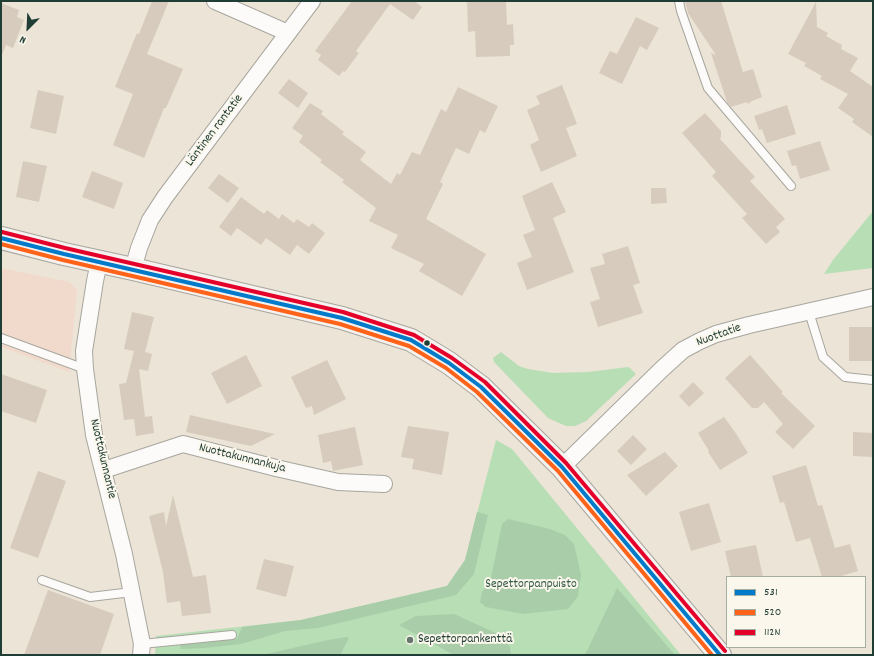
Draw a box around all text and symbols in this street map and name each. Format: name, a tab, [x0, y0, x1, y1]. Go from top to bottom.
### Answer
north arrow	[8, 8, 48, 48]
text: N	[17, 31, 29, 47]
street label: Läntinen rantatie	[183, 92, 247, 170]
street label: Nuottatie	[695, 321, 743, 351]
unlabelled marker	[422, 338, 432, 348]
street label: Nuottakunnantie	[85, 418, 119, 500]
street label: Nuottakunnankuja	[197, 441, 287, 477]
legend	[726, 576, 866, 648]
park label: Sepettorpanpuisto	[485, 577, 577, 593]
text: 531	[764, 584, 778, 601]
text: 520	[764, 604, 781, 621]
text: 112N	[764, 624, 780, 641]
place label: Sepettorpankenttä	[418, 632, 513, 648]
marker: Sepettorpankenttä	[405, 635, 415, 645]

